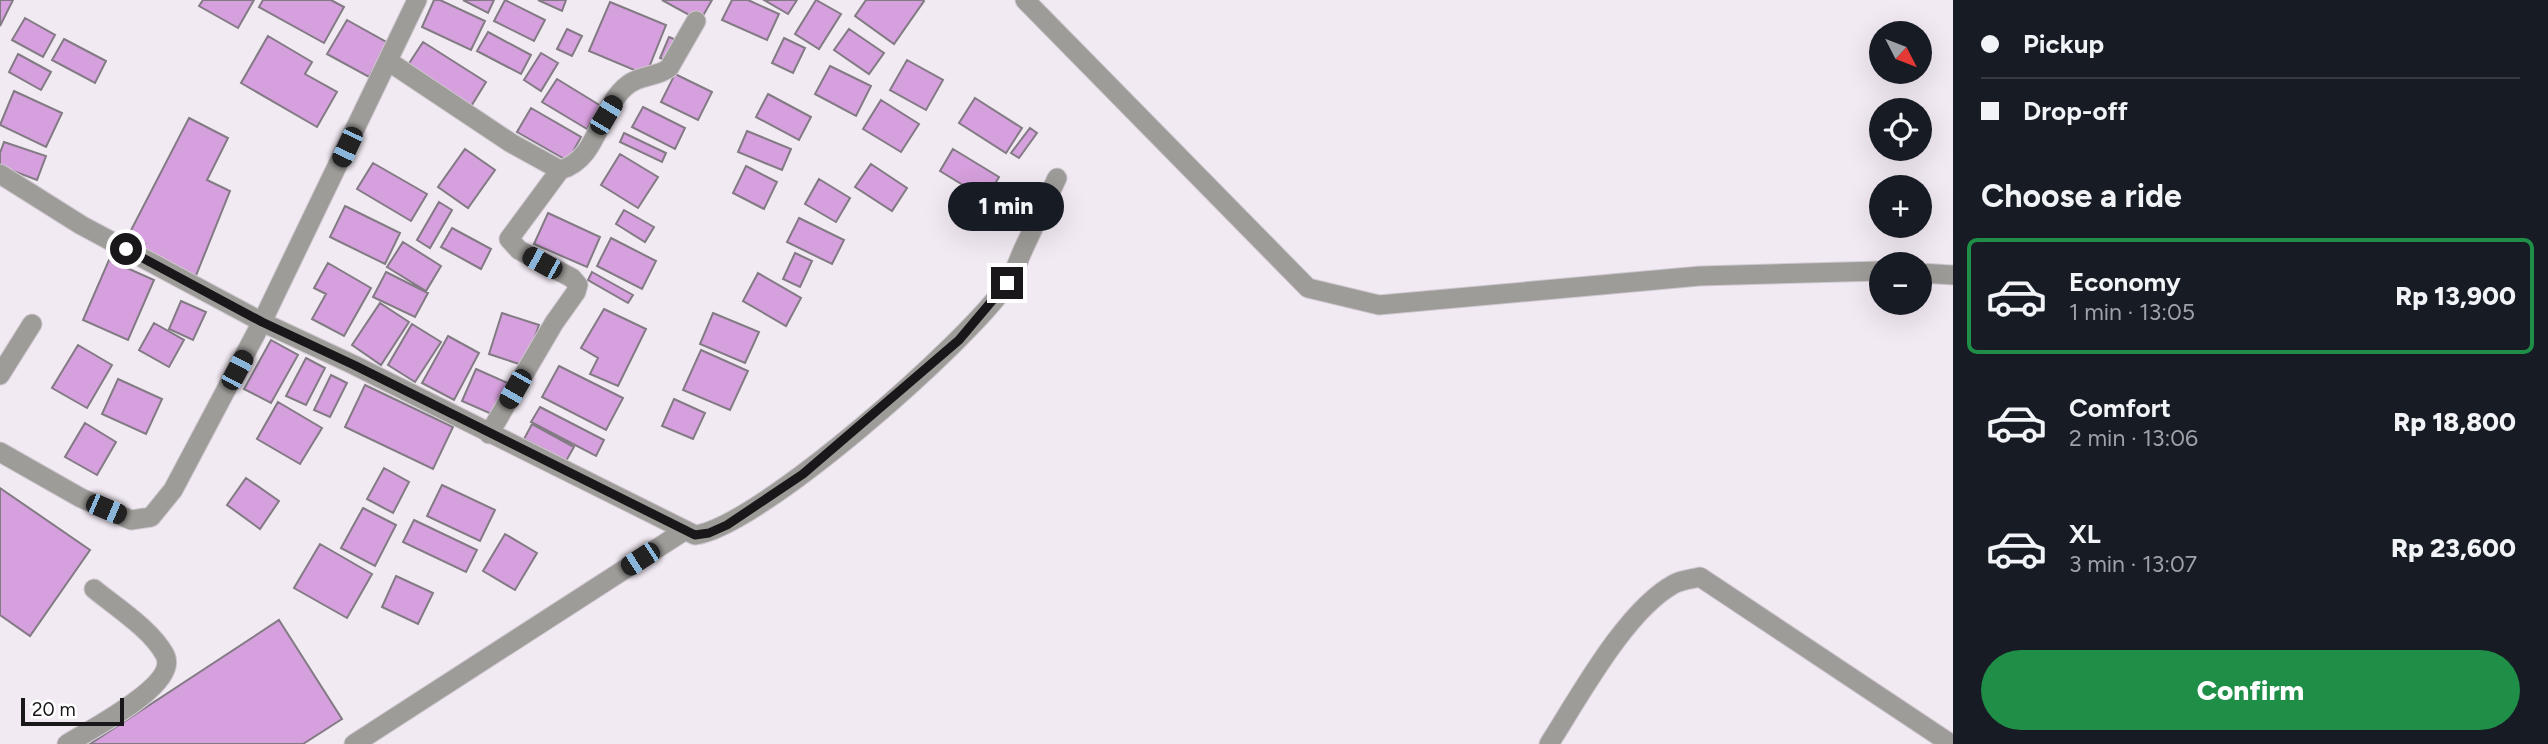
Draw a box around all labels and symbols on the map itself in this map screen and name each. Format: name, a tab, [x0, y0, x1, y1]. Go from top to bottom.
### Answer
north arrow	[1869, 21, 1932, 84]
car	[587, 92, 626, 138]
car	[329, 124, 366, 170]
callout: 1 min	[949, 182, 1065, 230]
route start	[110, 233, 142, 265]
car	[519, 244, 566, 282]
route end	[991, 267, 1023, 299]
car	[218, 347, 257, 393]
car	[496, 366, 535, 412]
car	[83, 491, 130, 527]
car	[617, 539, 664, 579]
scale bar	[21, 695, 124, 727]

